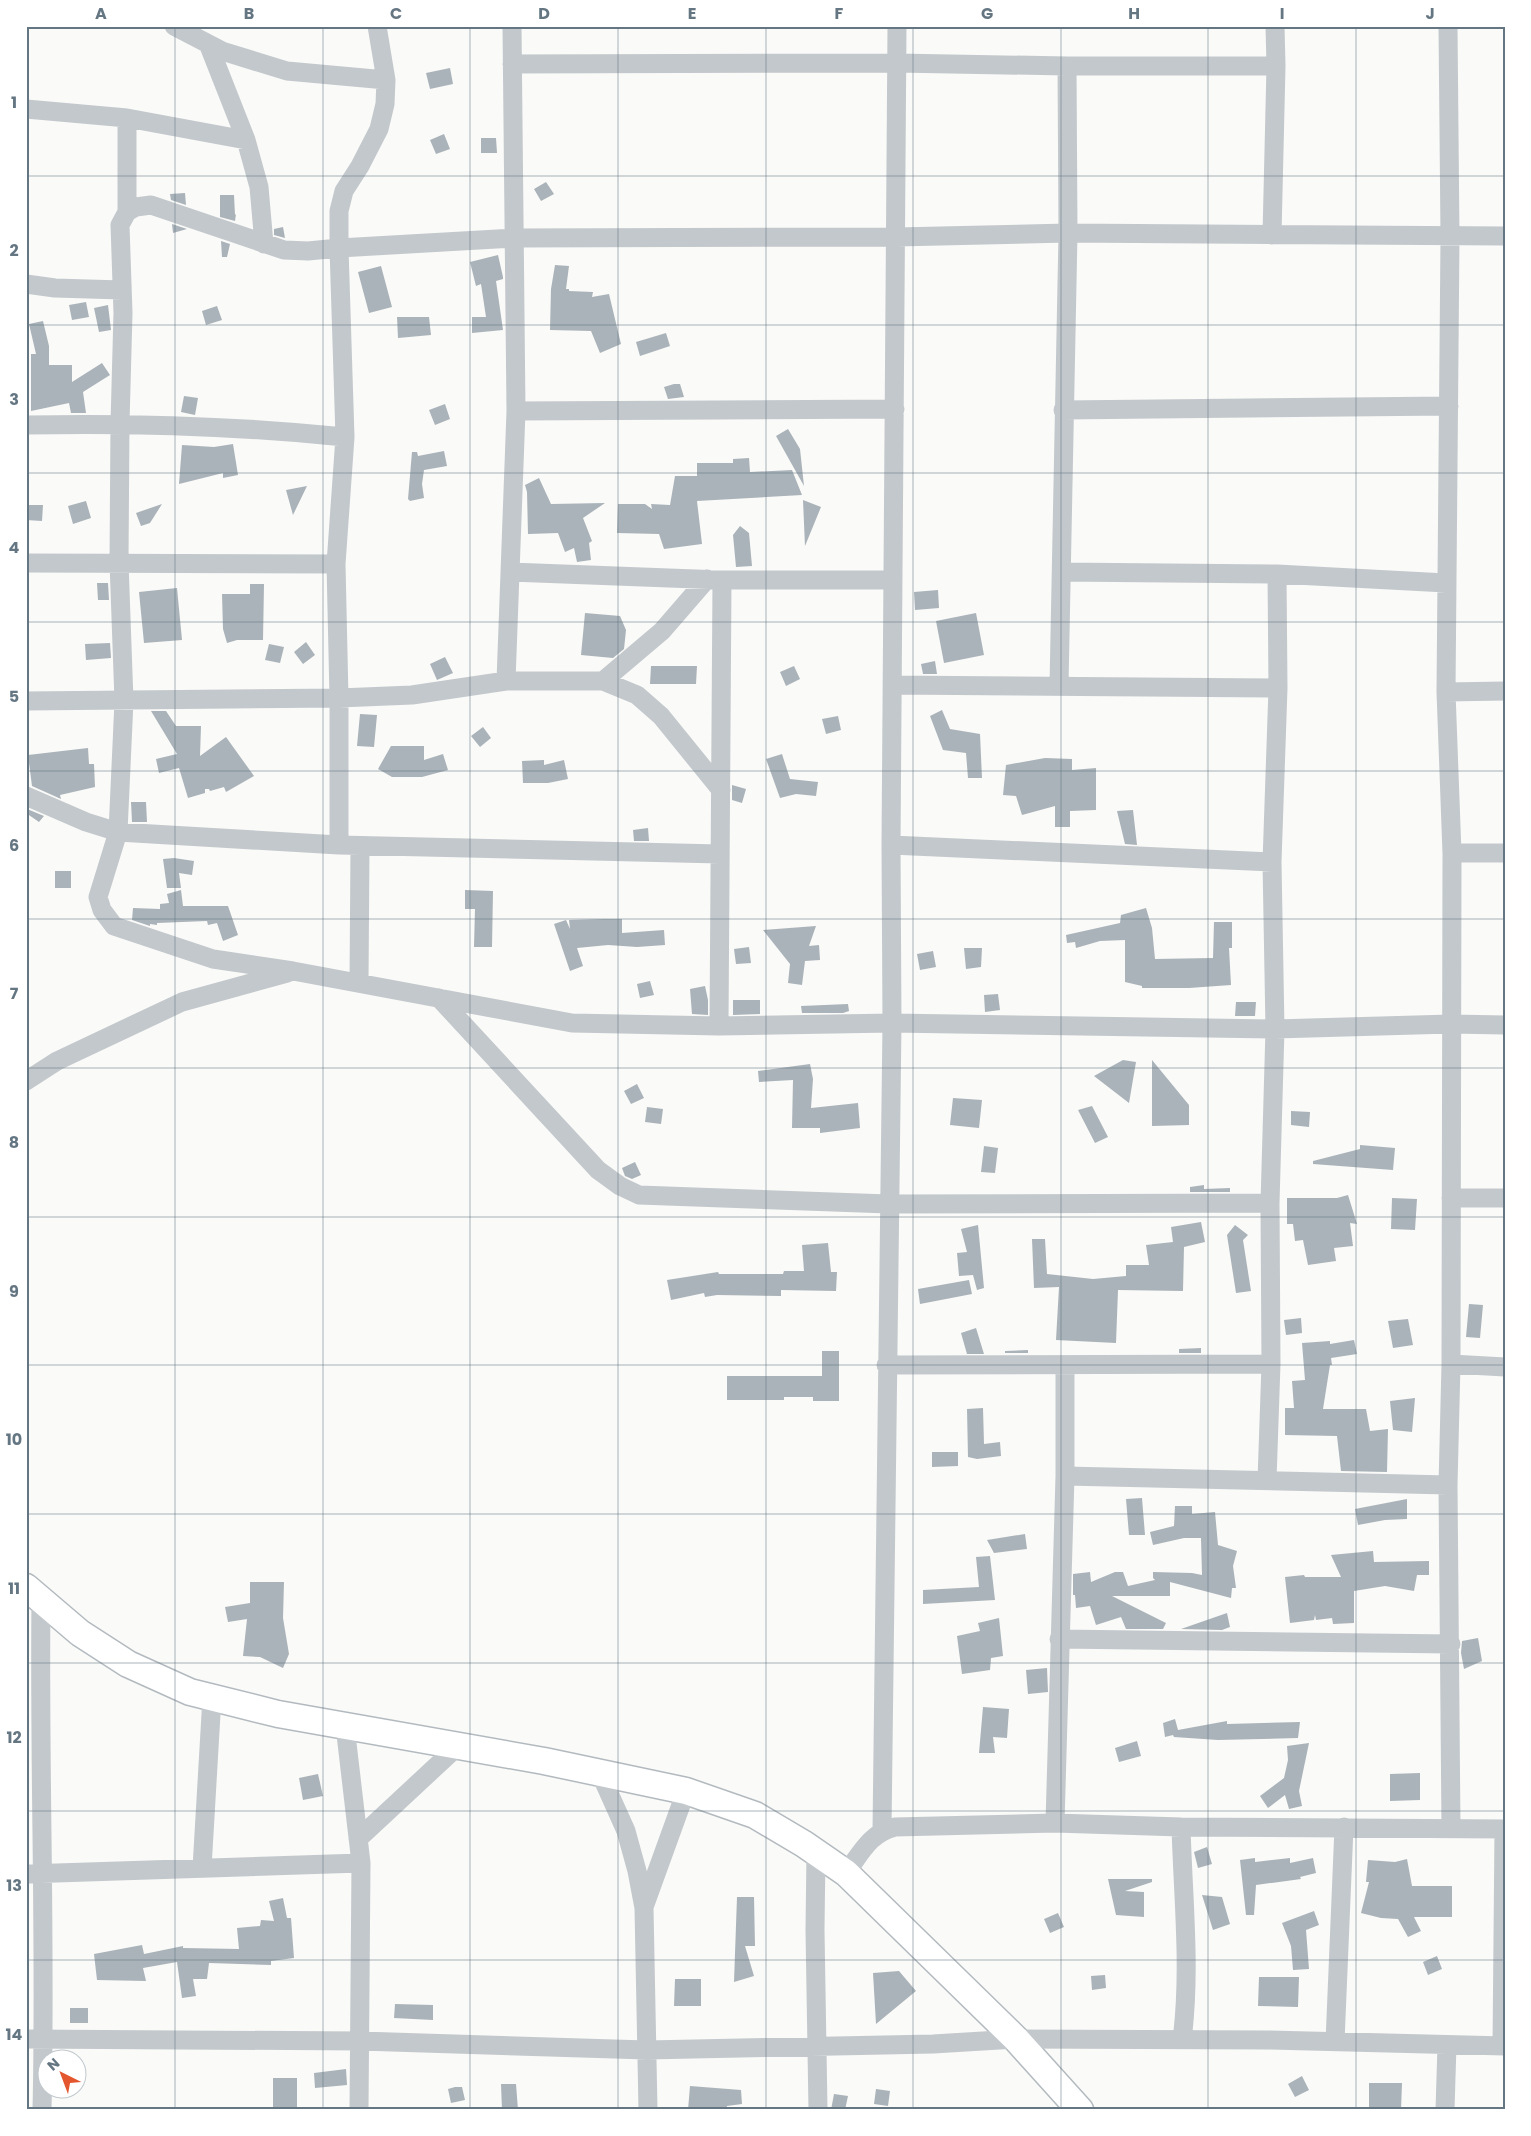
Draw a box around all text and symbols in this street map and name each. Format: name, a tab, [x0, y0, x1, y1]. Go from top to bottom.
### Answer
text: A	[95, 2, 107, 25]
text: B	[244, 2, 254, 25]
text: C	[390, 2, 402, 25]
text: D	[538, 2, 550, 25]
text: E	[688, 2, 696, 25]
text: F	[835, 2, 844, 25]
text: G	[981, 2, 993, 25]
text: H	[1128, 2, 1140, 25]
text: I	[1280, 2, 1284, 25]
text: J	[1425, 2, 1435, 25]
text: 1	[11, 91, 17, 114]
text: 2	[9, 239, 19, 262]
text: 3	[9, 388, 19, 411]
text: 4	[9, 536, 20, 559]
text: 5	[9, 685, 19, 708]
text: 6	[9, 834, 19, 857]
text: 7	[10, 982, 19, 1005]
text: 8	[9, 1131, 19, 1154]
text: 9	[9, 1280, 19, 1303]
text: 10	[6, 1428, 22, 1451]
text: 11	[8, 1577, 20, 1600]
text: 12	[6, 1726, 22, 1749]
text: 13	[6, 1874, 22, 1897]
text: 14	[6, 2023, 23, 2046]
north arrow	[38, 2048, 88, 2098]
text: N	[43, 2053, 64, 2075]

